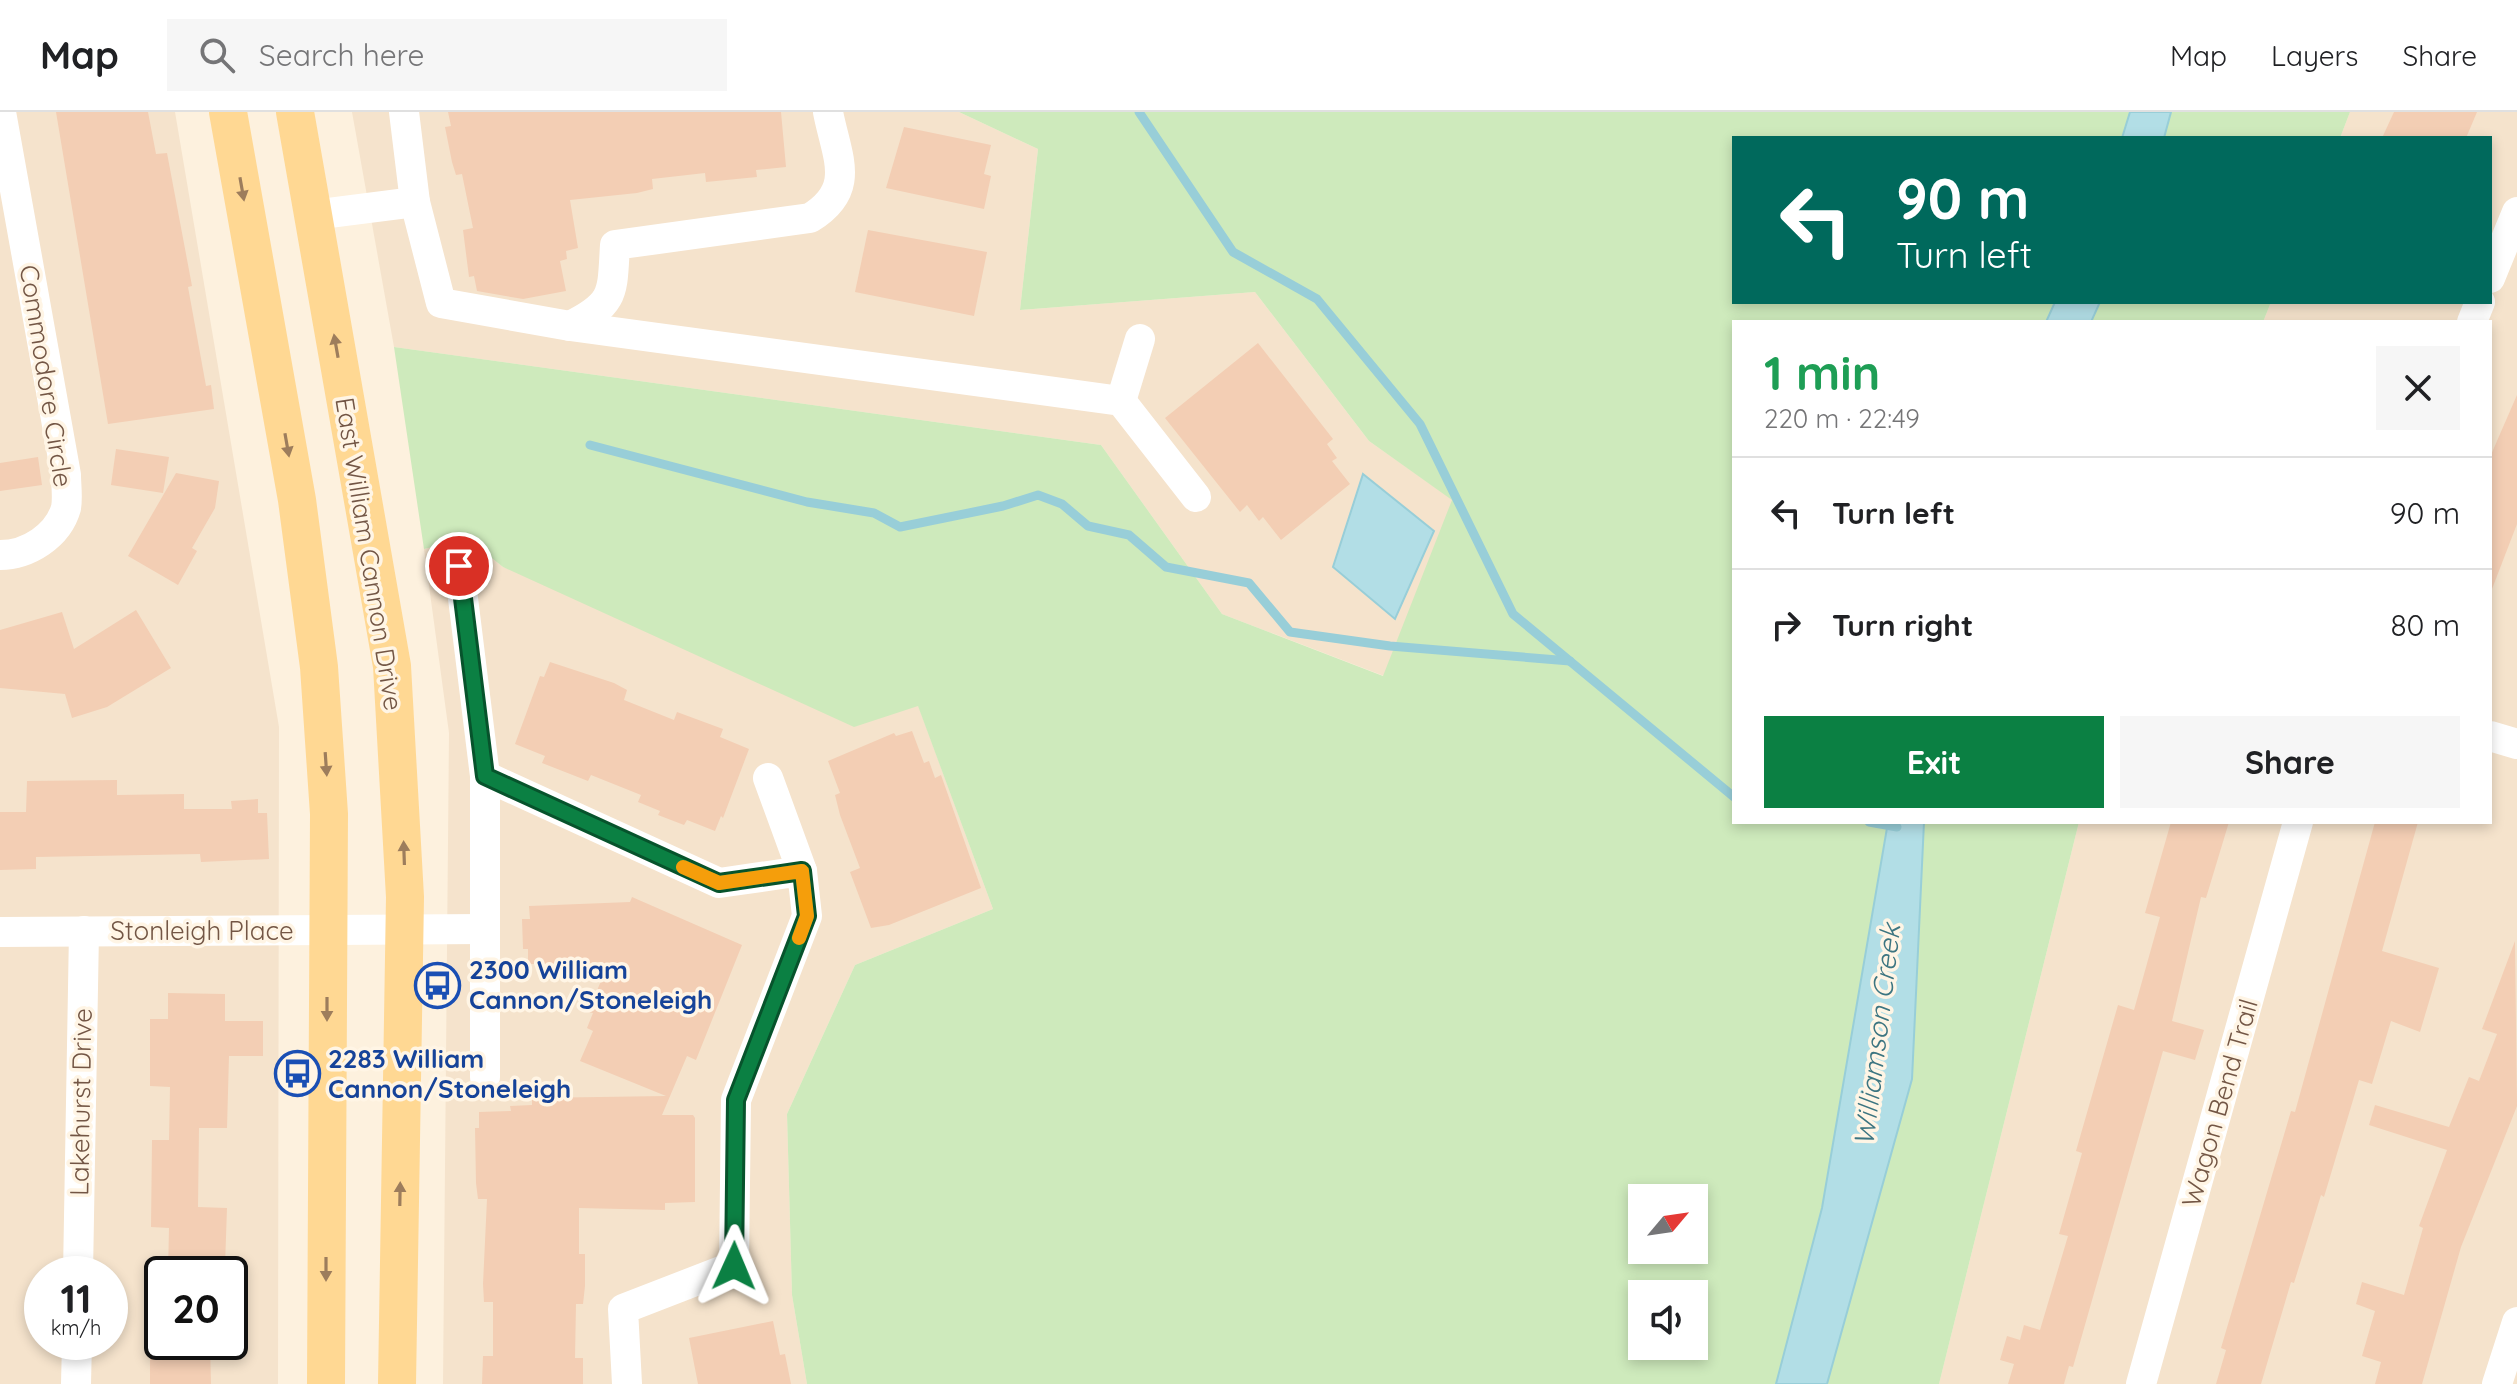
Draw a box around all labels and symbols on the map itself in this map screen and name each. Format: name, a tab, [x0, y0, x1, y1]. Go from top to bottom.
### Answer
one-way arrow	[236, 177, 249, 202]
street label: Commodore Circle	[13, 263, 80, 489]
one-way arrow	[329, 333, 341, 358]
street label: East William Cannon Drive	[328, 395, 411, 713]
one-way arrow	[282, 433, 294, 458]
pin	[425, 532, 493, 600]
one-way arrow	[320, 752, 333, 777]
one-way arrow	[397, 840, 410, 865]
street label: Stonleigh Place	[110, 914, 294, 947]
water label: Williamson Creek	[1846, 919, 1908, 1148]
place label: 2300 William Cannon/Stoneleigh	[469, 953, 712, 1016]
bus stop icon: 2300 William Cannon/Stoneleigh	[414, 961, 462, 1009]
street label: Wagon Bend Trail	[2174, 995, 2265, 1211]
one-way arrow	[321, 997, 333, 1022]
street label: Lakehurst Drive	[62, 1008, 99, 1196]
place label: 2283 William Cannon/Stoneleigh	[328, 1042, 571, 1105]
bus stop icon: 2283 William Cannon/Stoneleigh	[273, 1050, 321, 1098]
one-way arrow	[394, 1181, 406, 1206]
north arrow	[1628, 1184, 1708, 1264]
position arrow	[692, 1224, 776, 1308]
speed limit sign: 20	[144, 1256, 248, 1360]
one-way arrow	[320, 1257, 332, 1282]

